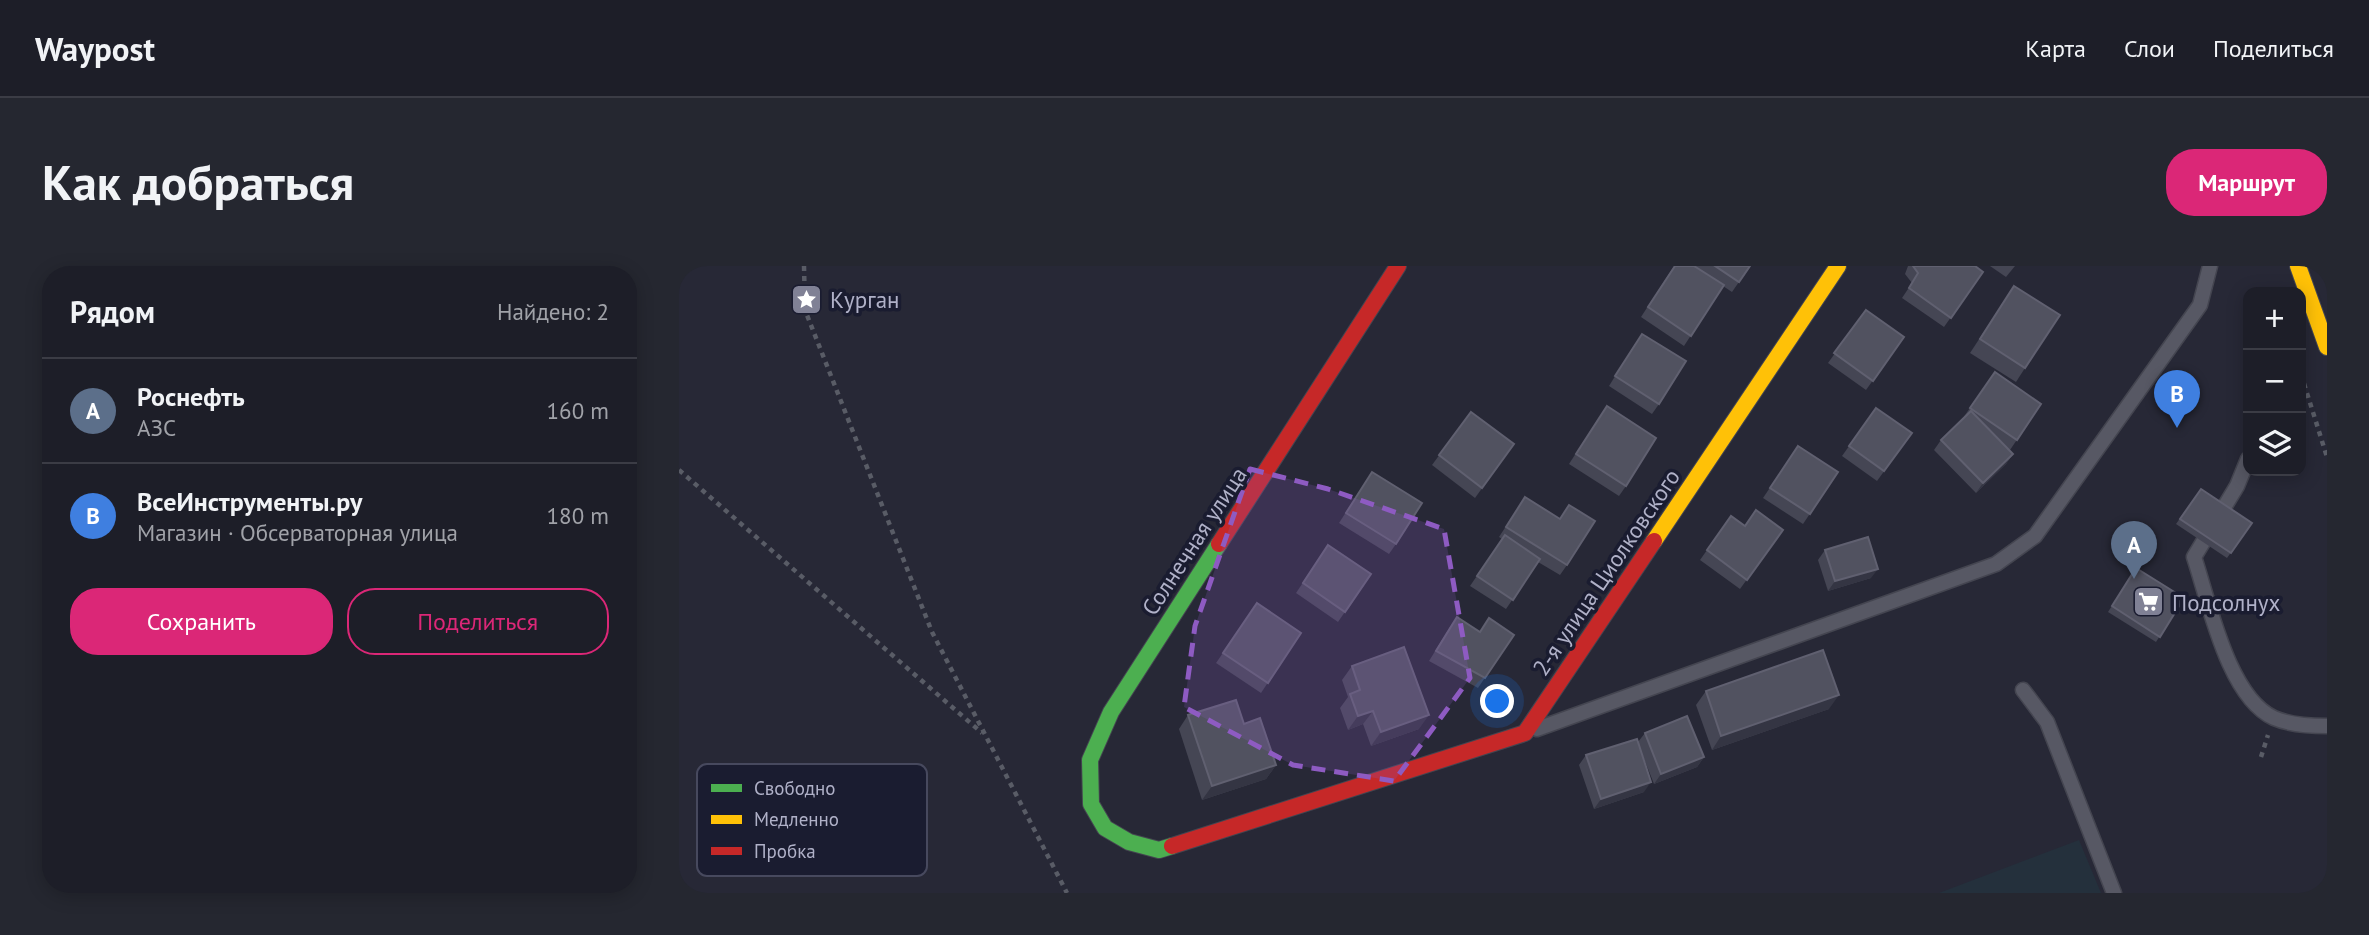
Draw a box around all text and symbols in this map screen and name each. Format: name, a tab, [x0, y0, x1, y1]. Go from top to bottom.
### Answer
text: Waypost	[35, 27, 155, 70]
text: Карта	[2025, 33, 2086, 64]
text: Слои	[2124, 33, 2175, 64]
text: Поделиться	[2213, 33, 2334, 64]
button: Маршрут	[2166, 149, 2327, 216]
text: Как добраться	[42, 150, 354, 214]
place icon: Курган	[790, 282, 824, 316]
place label: Курган	[830, 285, 900, 314]
map controls	[2243, 287, 2306, 476]
button: +	[2243, 287, 2306, 350]
text: Рядом	[70, 292, 155, 331]
text: Найдено: 2	[497, 297, 609, 326]
button: −	[2243, 350, 2306, 413]
pin: B	[2154, 370, 2200, 428]
text: Роснефть	[137, 380, 245, 413]
text: A	[86, 396, 100, 425]
text: 160 m	[547, 396, 609, 425]
text: АЗС	[137, 413, 176, 442]
button: layers	[2243, 413, 2306, 476]
street label: Солнечная улица	[1135, 461, 1253, 621]
street label: 2-я улица Циолковского	[1526, 463, 1686, 681]
text: ВсеИнструменты.ру	[137, 485, 362, 518]
text: B	[86, 501, 100, 530]
text: 180 m	[547, 501, 609, 530]
text: Магазин · Обсерваторная улица	[137, 518, 458, 547]
pin: A	[2111, 521, 2157, 579]
supermarket icon: Подсолнух	[2132, 585, 2166, 619]
button: Сохранить	[70, 588, 333, 655]
button: Поделиться	[347, 588, 609, 655]
place label: Подсолнух	[2172, 588, 2280, 617]
your location	[1480, 684, 1514, 718]
legend	[697, 764, 927, 876]
text: Свободно	[754, 776, 836, 800]
text: Медленно	[754, 807, 839, 831]
text: Пробка	[754, 839, 816, 863]

